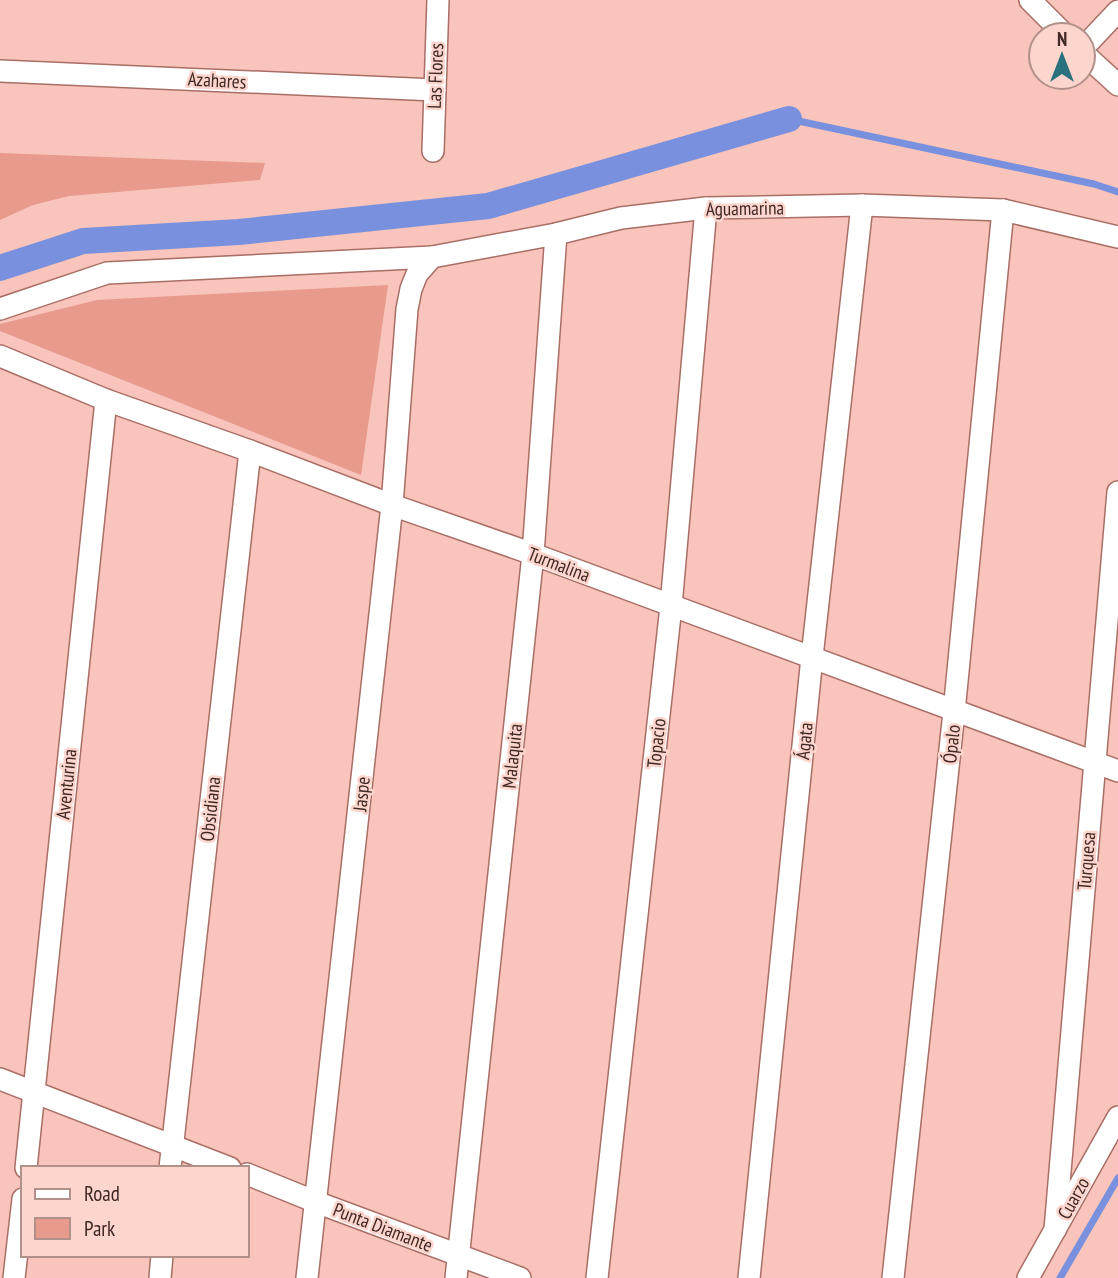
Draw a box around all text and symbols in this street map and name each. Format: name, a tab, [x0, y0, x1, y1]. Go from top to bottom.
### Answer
north arrow	[1027, 21, 1097, 91]
text: N	[1057, 27, 1067, 51]
street label: Las Flores	[422, 43, 448, 109]
street label: Azahares	[187, 66, 247, 94]
street label: Aguamarina	[706, 195, 784, 221]
street label: Turmalina	[524, 541, 594, 587]
street label: Topacio	[641, 717, 671, 769]
street label: Ágata	[790, 721, 818, 761]
street label: Malaquita	[497, 722, 527, 790]
street label: Ópalo	[937, 723, 965, 765]
street label: Aventurina	[50, 748, 82, 820]
street label: Obsidiana	[195, 775, 225, 843]
street label: Jaspe	[347, 775, 375, 814]
street label: Turquesa	[1071, 831, 1101, 891]
legend	[21, 1166, 248, 1257]
street label: Cuarzo	[1052, 1173, 1094, 1223]
text: Road	[84, 1180, 120, 1207]
street label: Punta Diamante	[330, 1197, 436, 1257]
text: Park	[84, 1215, 115, 1242]

